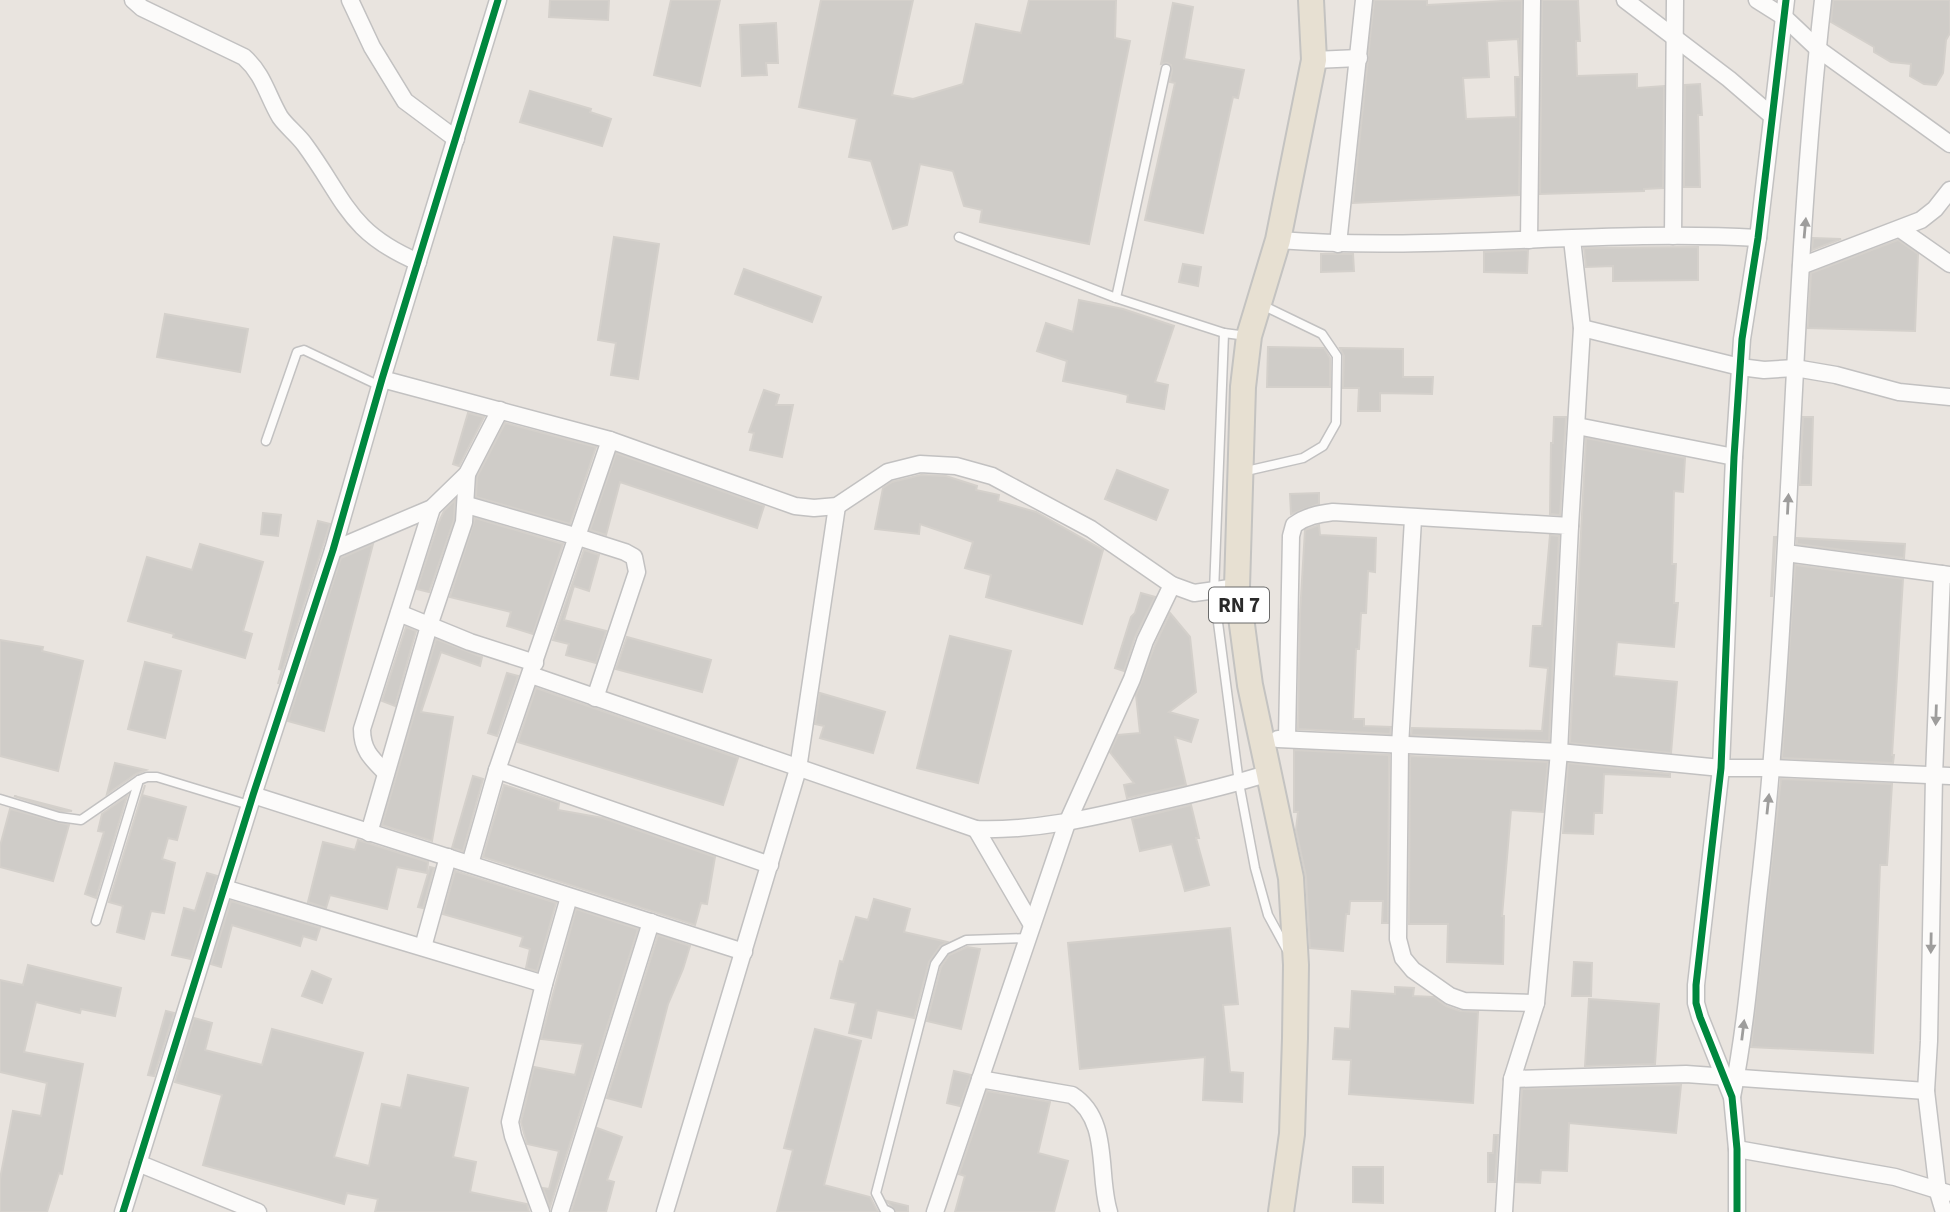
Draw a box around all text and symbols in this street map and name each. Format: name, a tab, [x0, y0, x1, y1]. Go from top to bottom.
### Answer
one-way arrow	[1800, 216, 1811, 238]
one-way arrow	[1783, 492, 1794, 514]
road number: RN 7	[1209, 588, 1269, 622]
one-way arrow	[1931, 704, 1942, 726]
one-way arrow	[1763, 793, 1774, 815]
one-way arrow	[1925, 932, 1936, 954]
one-way arrow	[1737, 1019, 1748, 1041]

